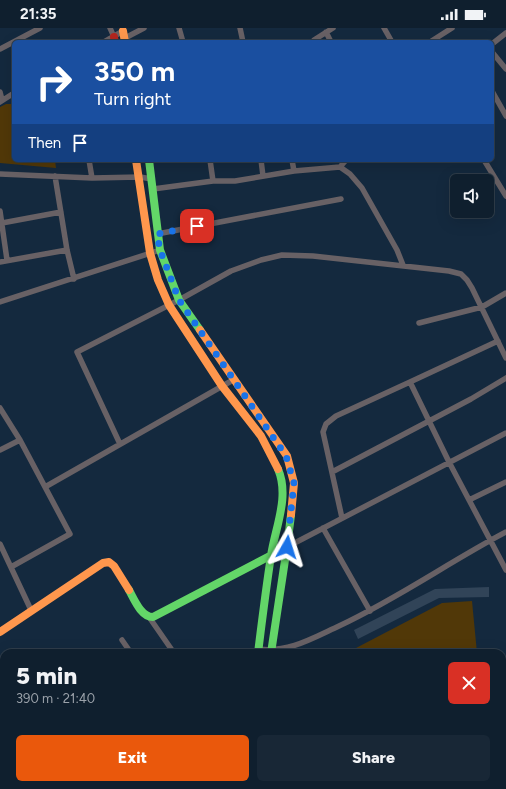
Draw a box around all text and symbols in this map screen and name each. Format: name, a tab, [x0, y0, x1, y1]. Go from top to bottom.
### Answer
text: 21:35	[20, 5, 57, 23]
text: 350 m	[94, 54, 175, 88]
icon: right	[28, 56, 80, 108]
text: Turn right	[94, 88, 171, 110]
icon: arrive	[69, 132, 91, 154]
text: Then	[28, 134, 61, 152]
map controls	[450, 174, 494, 218]
button: sound	[450, 174, 494, 218]
pin	[180, 209, 214, 243]
icon: arrive	[186, 215, 208, 237]
position arrow	[266, 526, 308, 568]
text: 5 min	[16, 661, 77, 690]
button: close	[448, 662, 490, 704]
text: 390 m · 21:40	[16, 691, 95, 706]
button: Exit	[16, 735, 249, 781]
button: Share	[257, 735, 490, 781]

